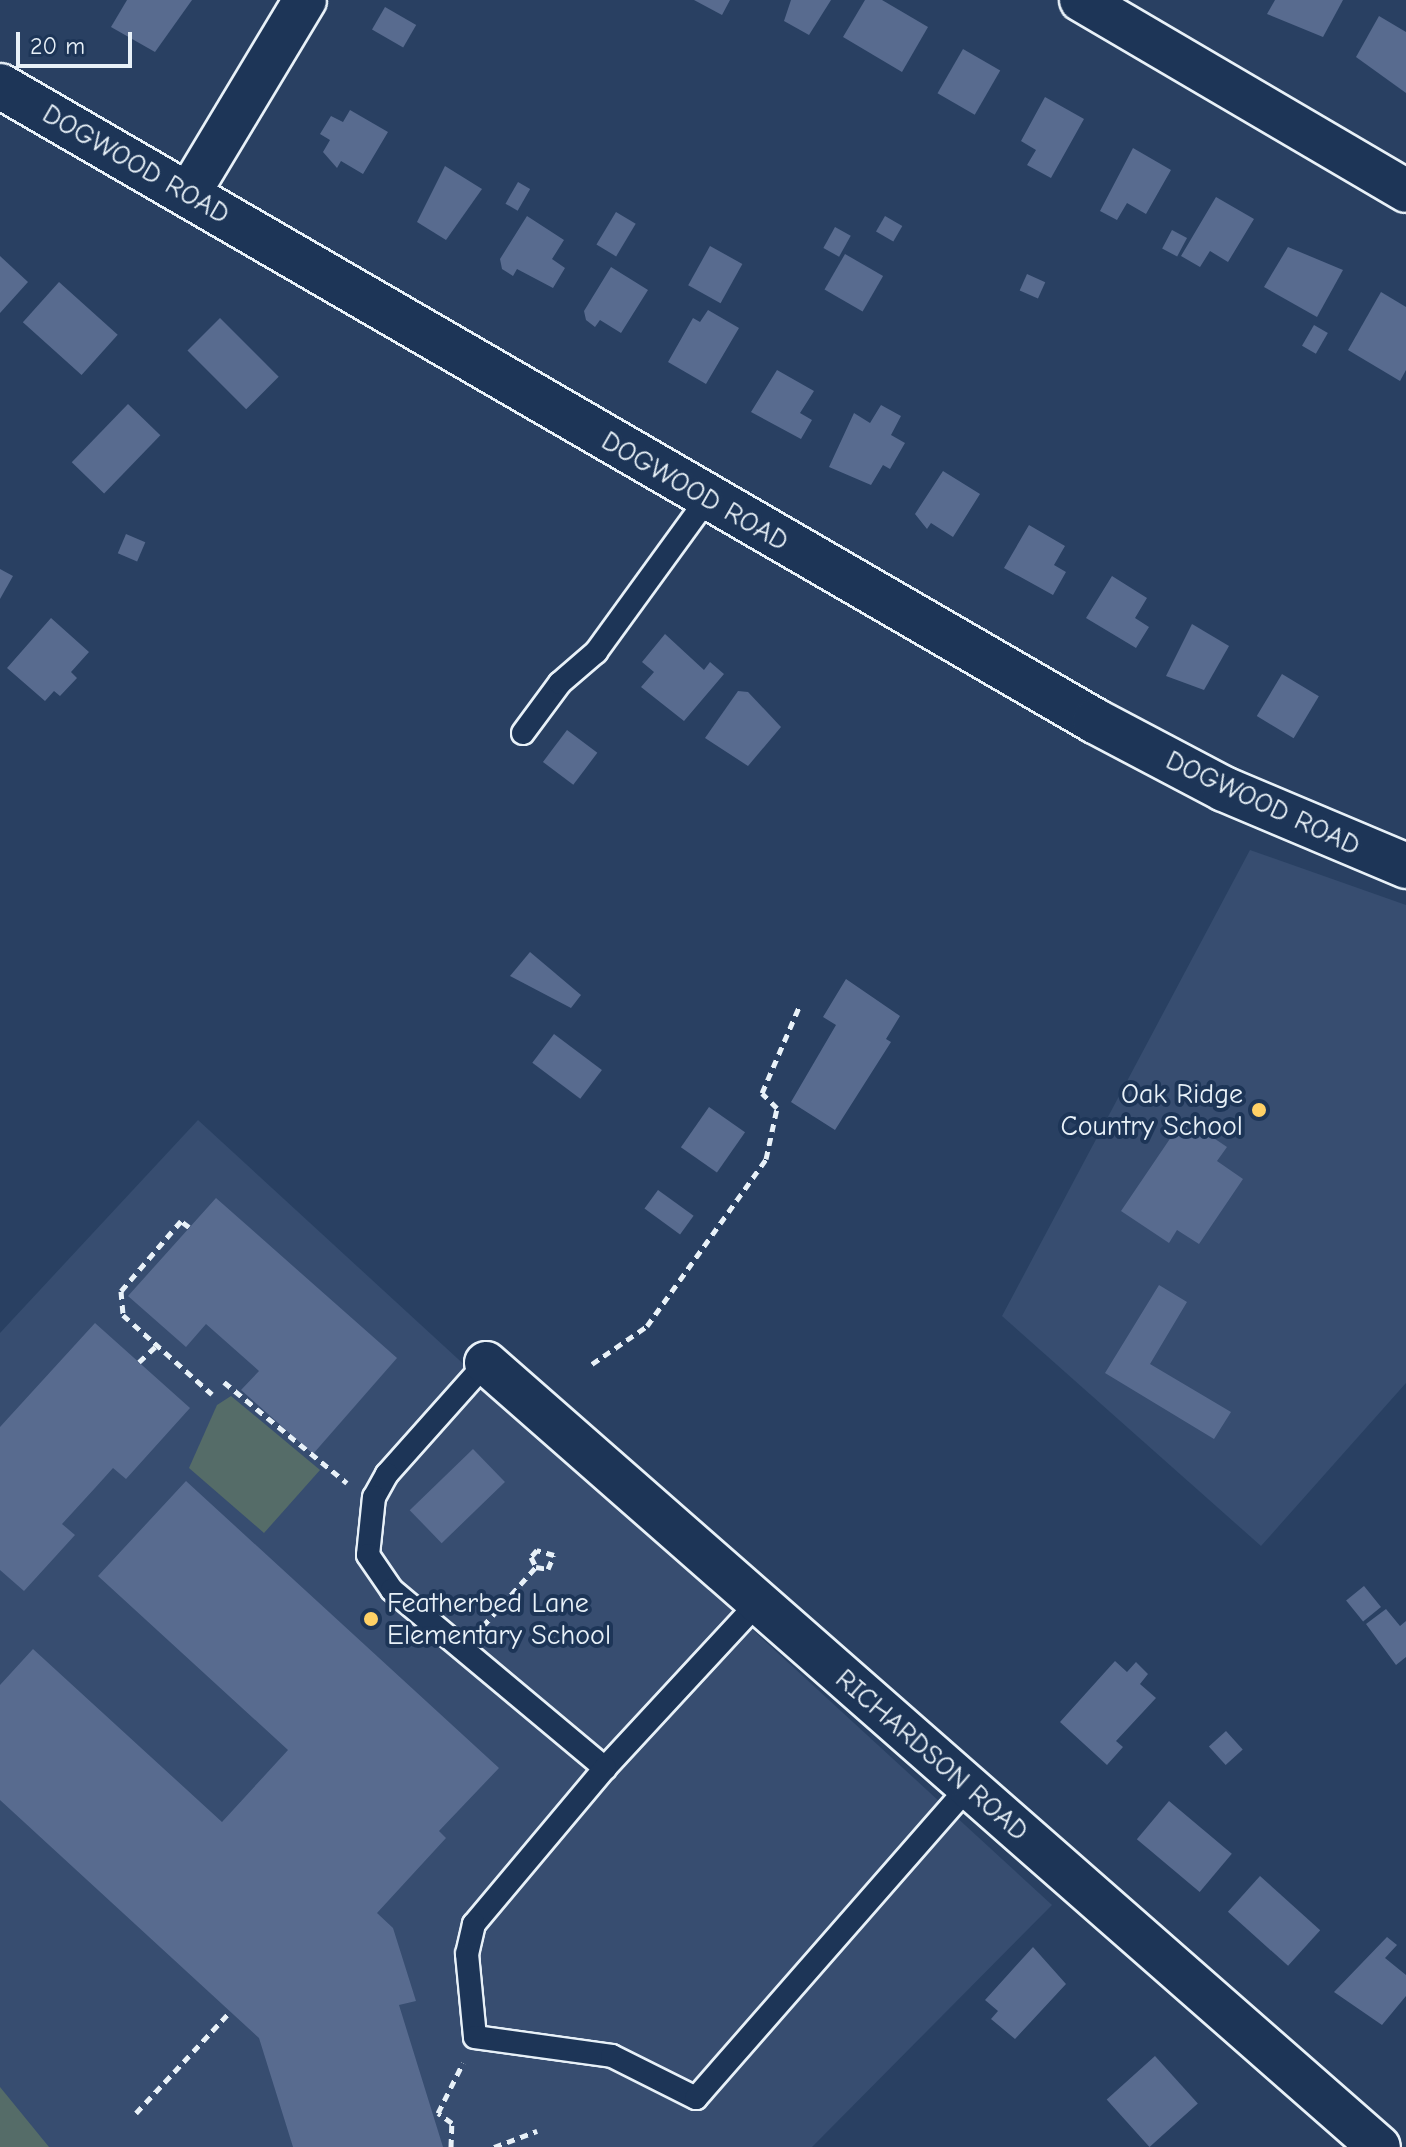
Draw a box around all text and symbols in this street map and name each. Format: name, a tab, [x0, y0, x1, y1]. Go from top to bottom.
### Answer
scale bar	[20, 16, 136, 66]
text: 20 m	[30, 32, 85, 60]
street label: DOGWOOD ROAD	[37, 97, 235, 231]
street label: DOGWOOD ROAD	[596, 424, 794, 558]
street label: DOGWOOD ROAD	[1161, 743, 1365, 863]
place label: Oak Ridge Country School	[1060, 1077, 1243, 1143]
marker: Oak Ridge Country School	[1250, 1101, 1268, 1119]
place label: Featherbed Lane Elementary School	[387, 1586, 611, 1652]
marker: Featherbed Lane Elementary School	[362, 1610, 380, 1628]
street label: RICHARDSON ROAD	[829, 1662, 1035, 1848]

